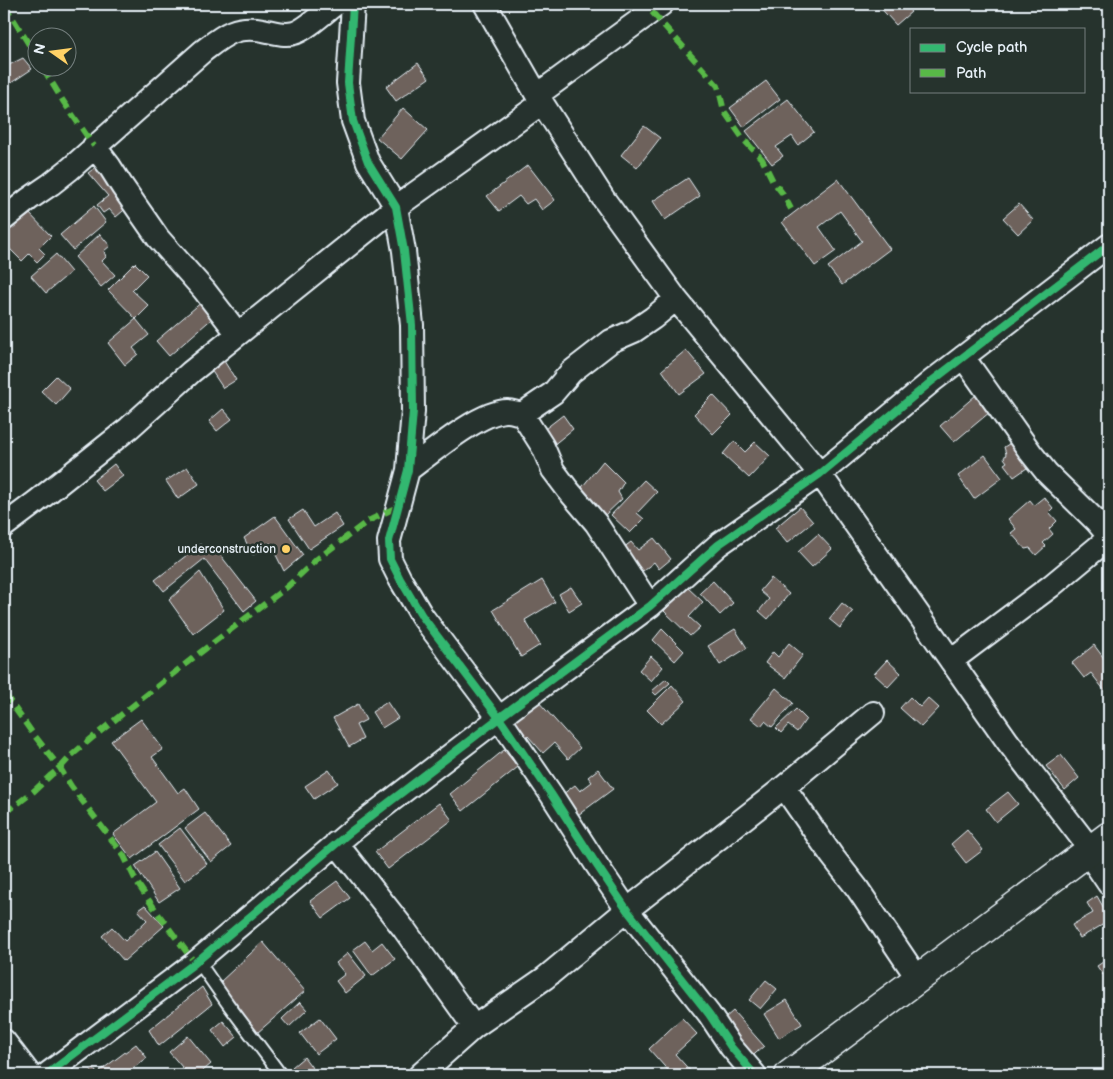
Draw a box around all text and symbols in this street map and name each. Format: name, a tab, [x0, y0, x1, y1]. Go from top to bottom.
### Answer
north arrow	[28, 28, 78, 78]
legend	[910, 28, 1086, 92]
text: Cycle path	[956, 38, 1027, 57]
text: N	[30, 42, 49, 56]
text: Path	[956, 64, 986, 83]
place label: underconstruction	[177, 542, 276, 557]
marker: underconstruction	[280, 543, 292, 555]

